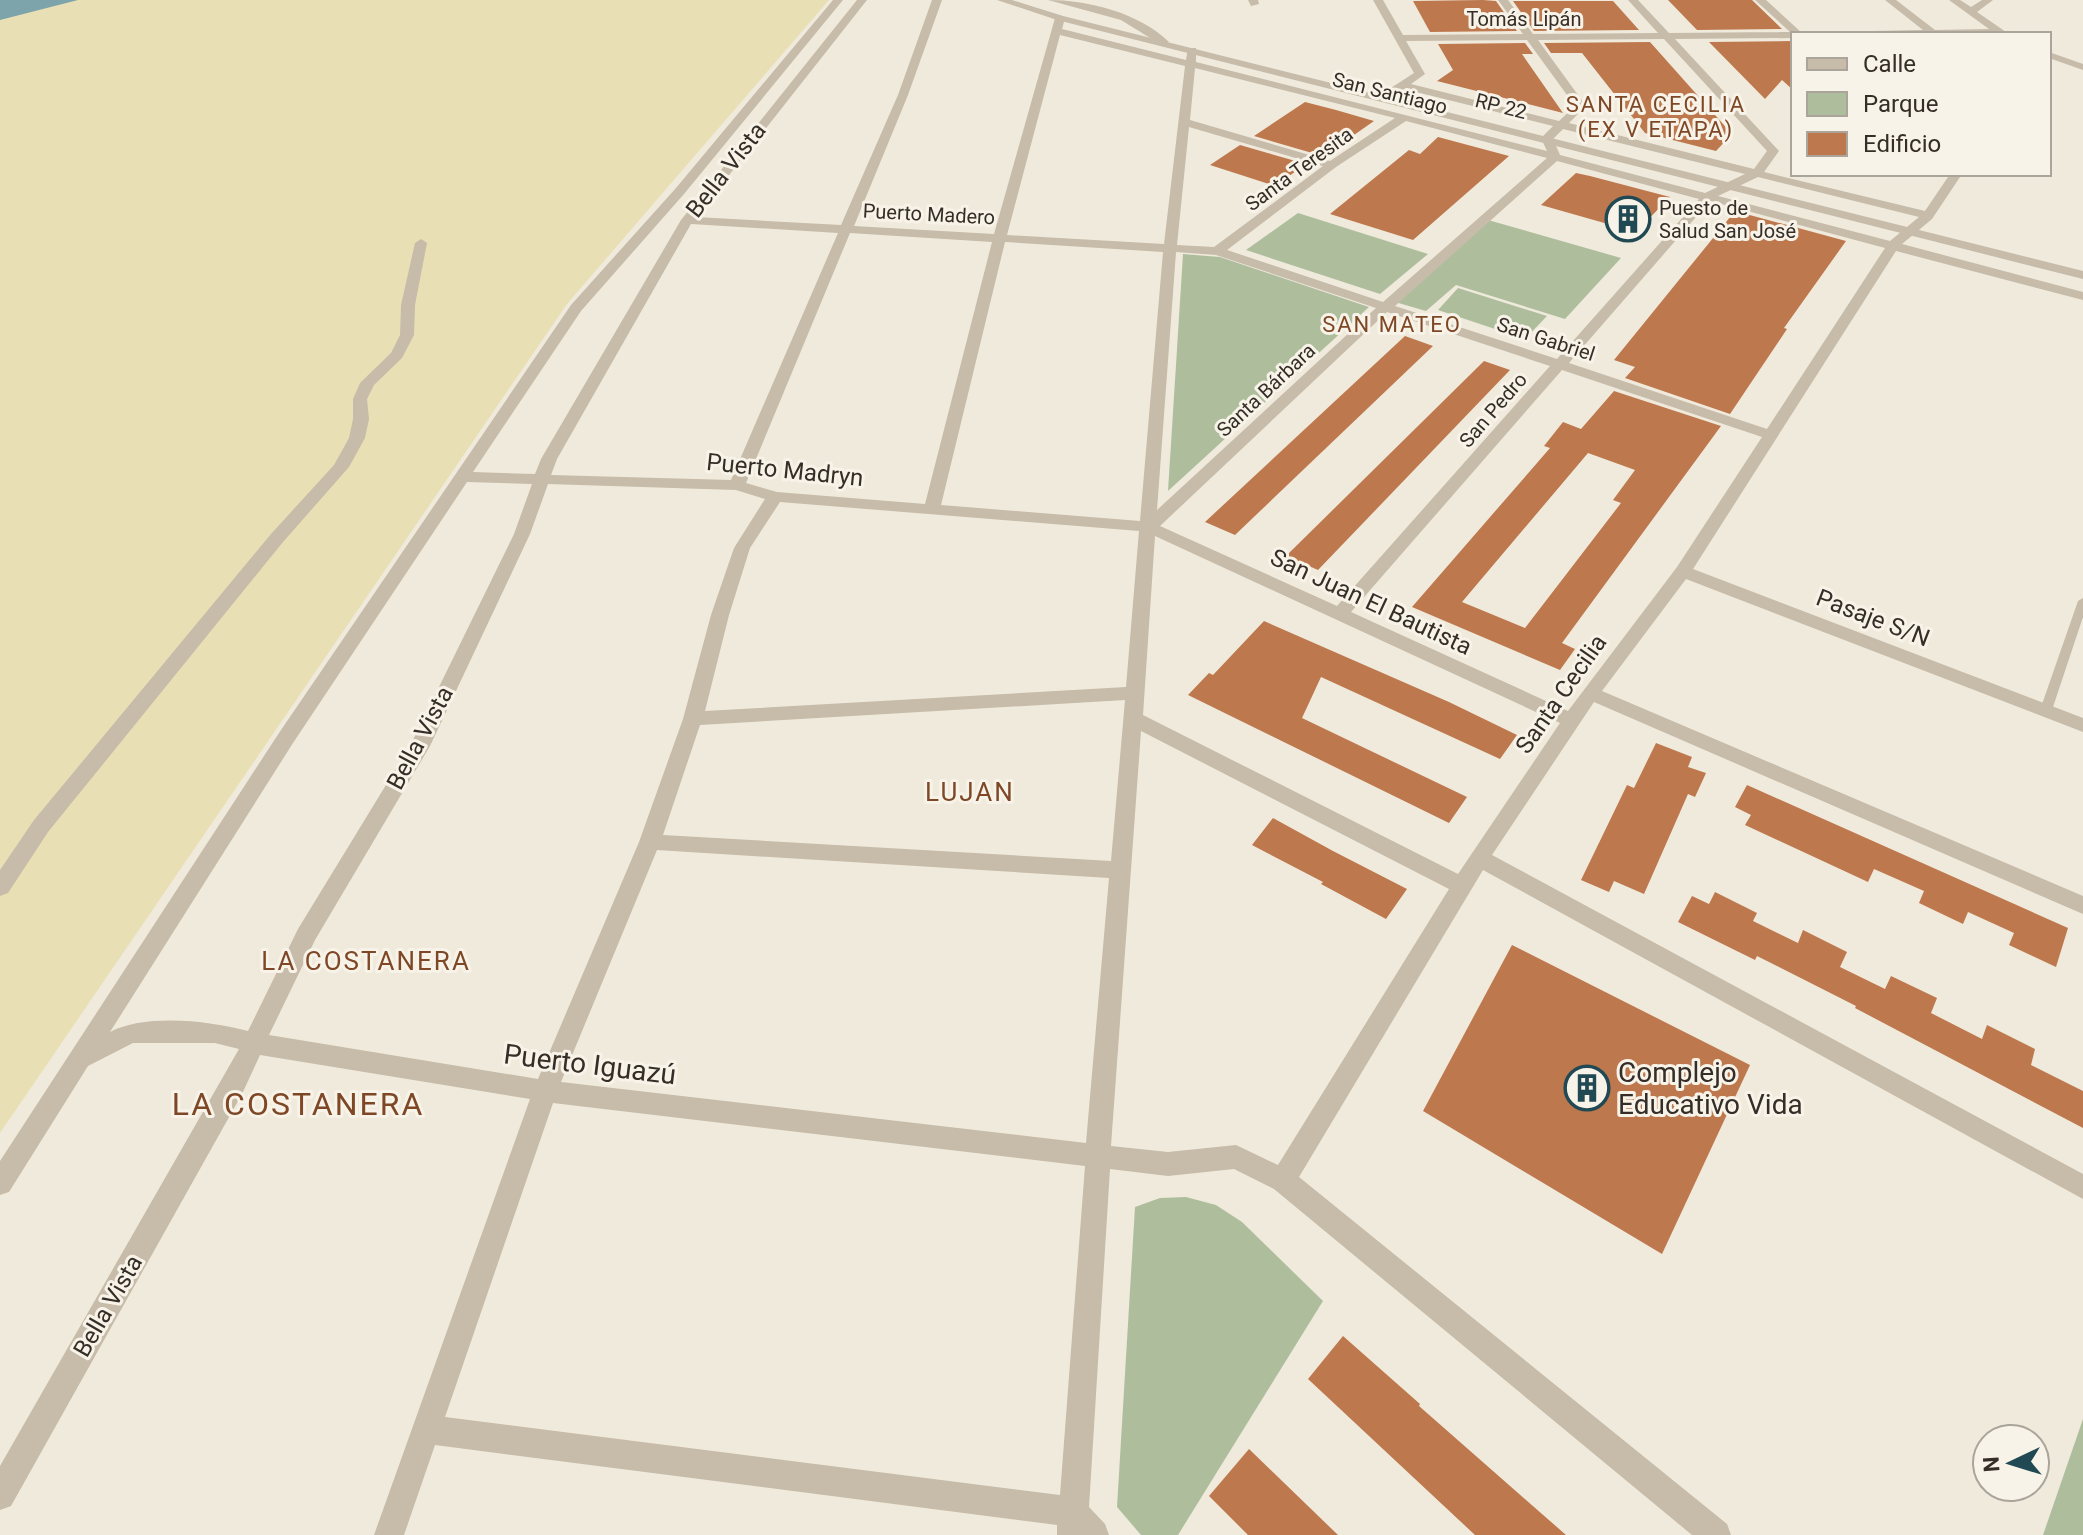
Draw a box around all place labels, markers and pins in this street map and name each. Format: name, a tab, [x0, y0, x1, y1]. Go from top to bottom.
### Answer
building icon: Puesto de Salud San José	[1604, 195, 1652, 243]
place label: Puesto de Salud San José	[1659, 196, 1796, 243]
place label: Complejo Educativo Vida	[1618, 1056, 1803, 1121]
building icon: Complejo Educativo Vida	[1563, 1064, 1611, 1112]

